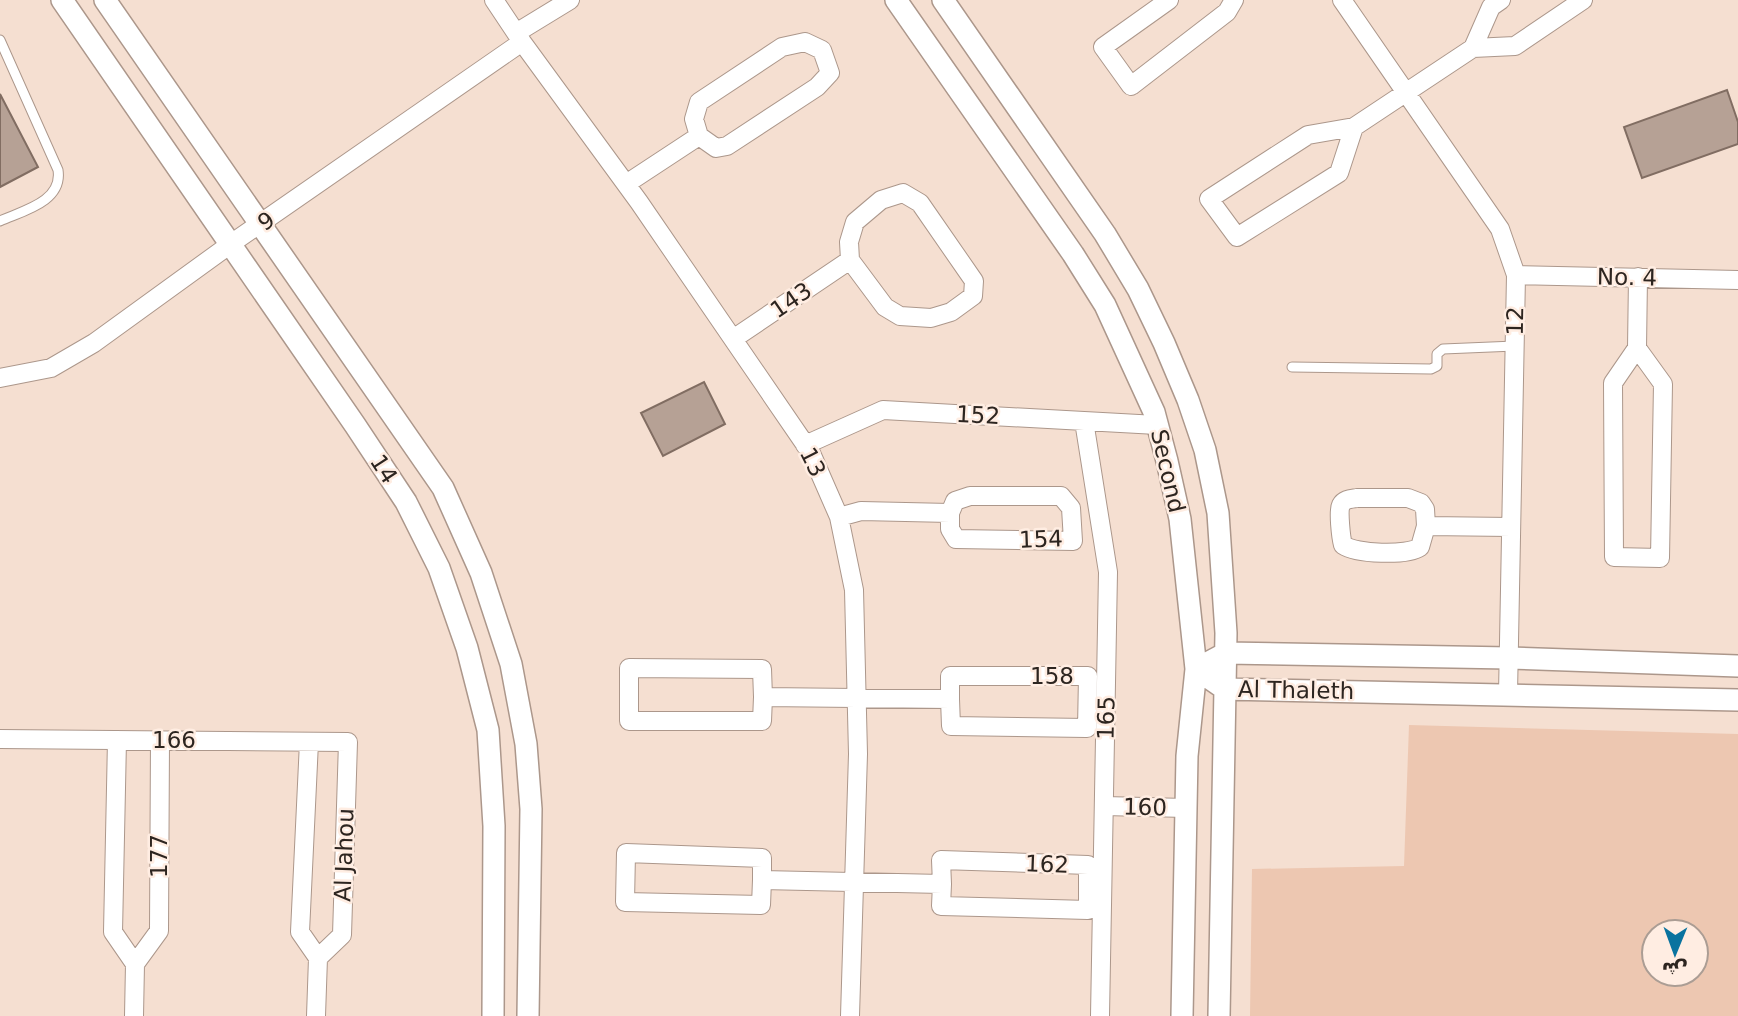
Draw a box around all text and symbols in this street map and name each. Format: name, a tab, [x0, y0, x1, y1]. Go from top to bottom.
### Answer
street label: 9	[253, 206, 279, 236]
street label: No. 4	[1597, 263, 1657, 291]
street label: 143	[766, 277, 816, 323]
street label: 12	[1502, 306, 1528, 336]
street label: 152	[955, 401, 1001, 429]
street label: Second	[1146, 427, 1190, 515]
street label: 13	[795, 443, 831, 481]
street label: 14	[365, 450, 403, 488]
street label: 154	[1019, 525, 1063, 553]
street label: 158	[1030, 663, 1074, 689]
street label: Al Thaleth	[1238, 676, 1354, 704]
street label: 165	[1093, 696, 1119, 740]
street label: 166	[152, 727, 196, 753]
street label: 160	[1123, 794, 1167, 820]
street label: Al Jahou	[329, 808, 359, 902]
street label: 177	[146, 834, 172, 878]
street label: 162	[1025, 850, 1069, 878]
north arrow	[1640, 918, 1710, 988]
text: ش	[1661, 958, 1688, 981]

